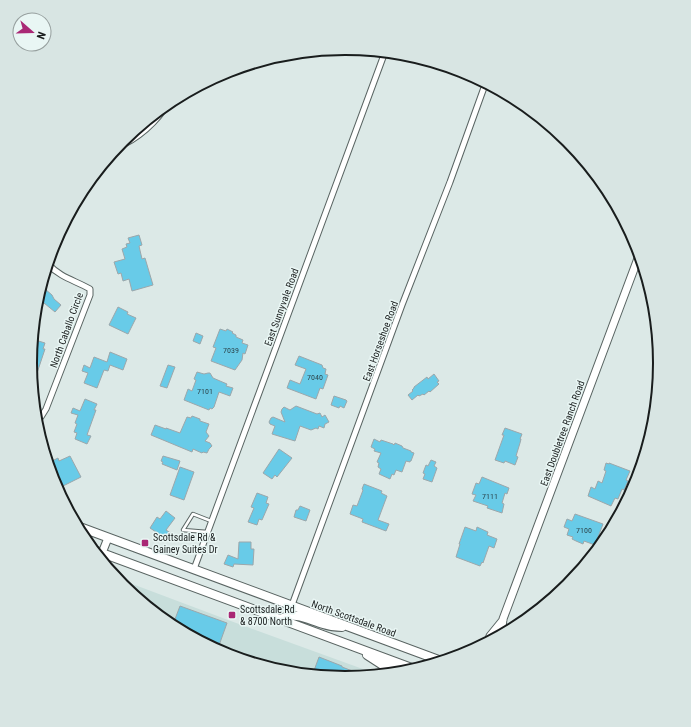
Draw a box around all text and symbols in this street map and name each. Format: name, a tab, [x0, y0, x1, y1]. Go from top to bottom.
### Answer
north arrow	[12, 12, 52, 52]
text: N	[34, 30, 48, 41]
street label: East Sunnyvale Road	[262, 267, 301, 347]
street label: North Caballo Circle	[48, 291, 85, 369]
street label: East Horseshoe Road	[361, 300, 400, 383]
house number: 7039	[223, 346, 239, 355]
house number: 7040	[307, 373, 323, 382]
street label: East Doubletree Ranch Road	[538, 379, 587, 487]
house number: 7101	[197, 387, 213, 396]
house number: 7111	[482, 492, 498, 501]
house number: 7100	[576, 526, 592, 535]
place label: Scottsdale Rd & Gainey Suites Dr	[153, 532, 218, 555]
marker: Scottsdale Rd & Gainey Suites Dr	[140, 538, 150, 548]
street label: North Scottsdale Road	[310, 598, 398, 639]
place label: Scottsdale Rd & 8700 North	[240, 604, 295, 627]
marker: Scottsdale Rd & 8700 North	[227, 610, 237, 620]

